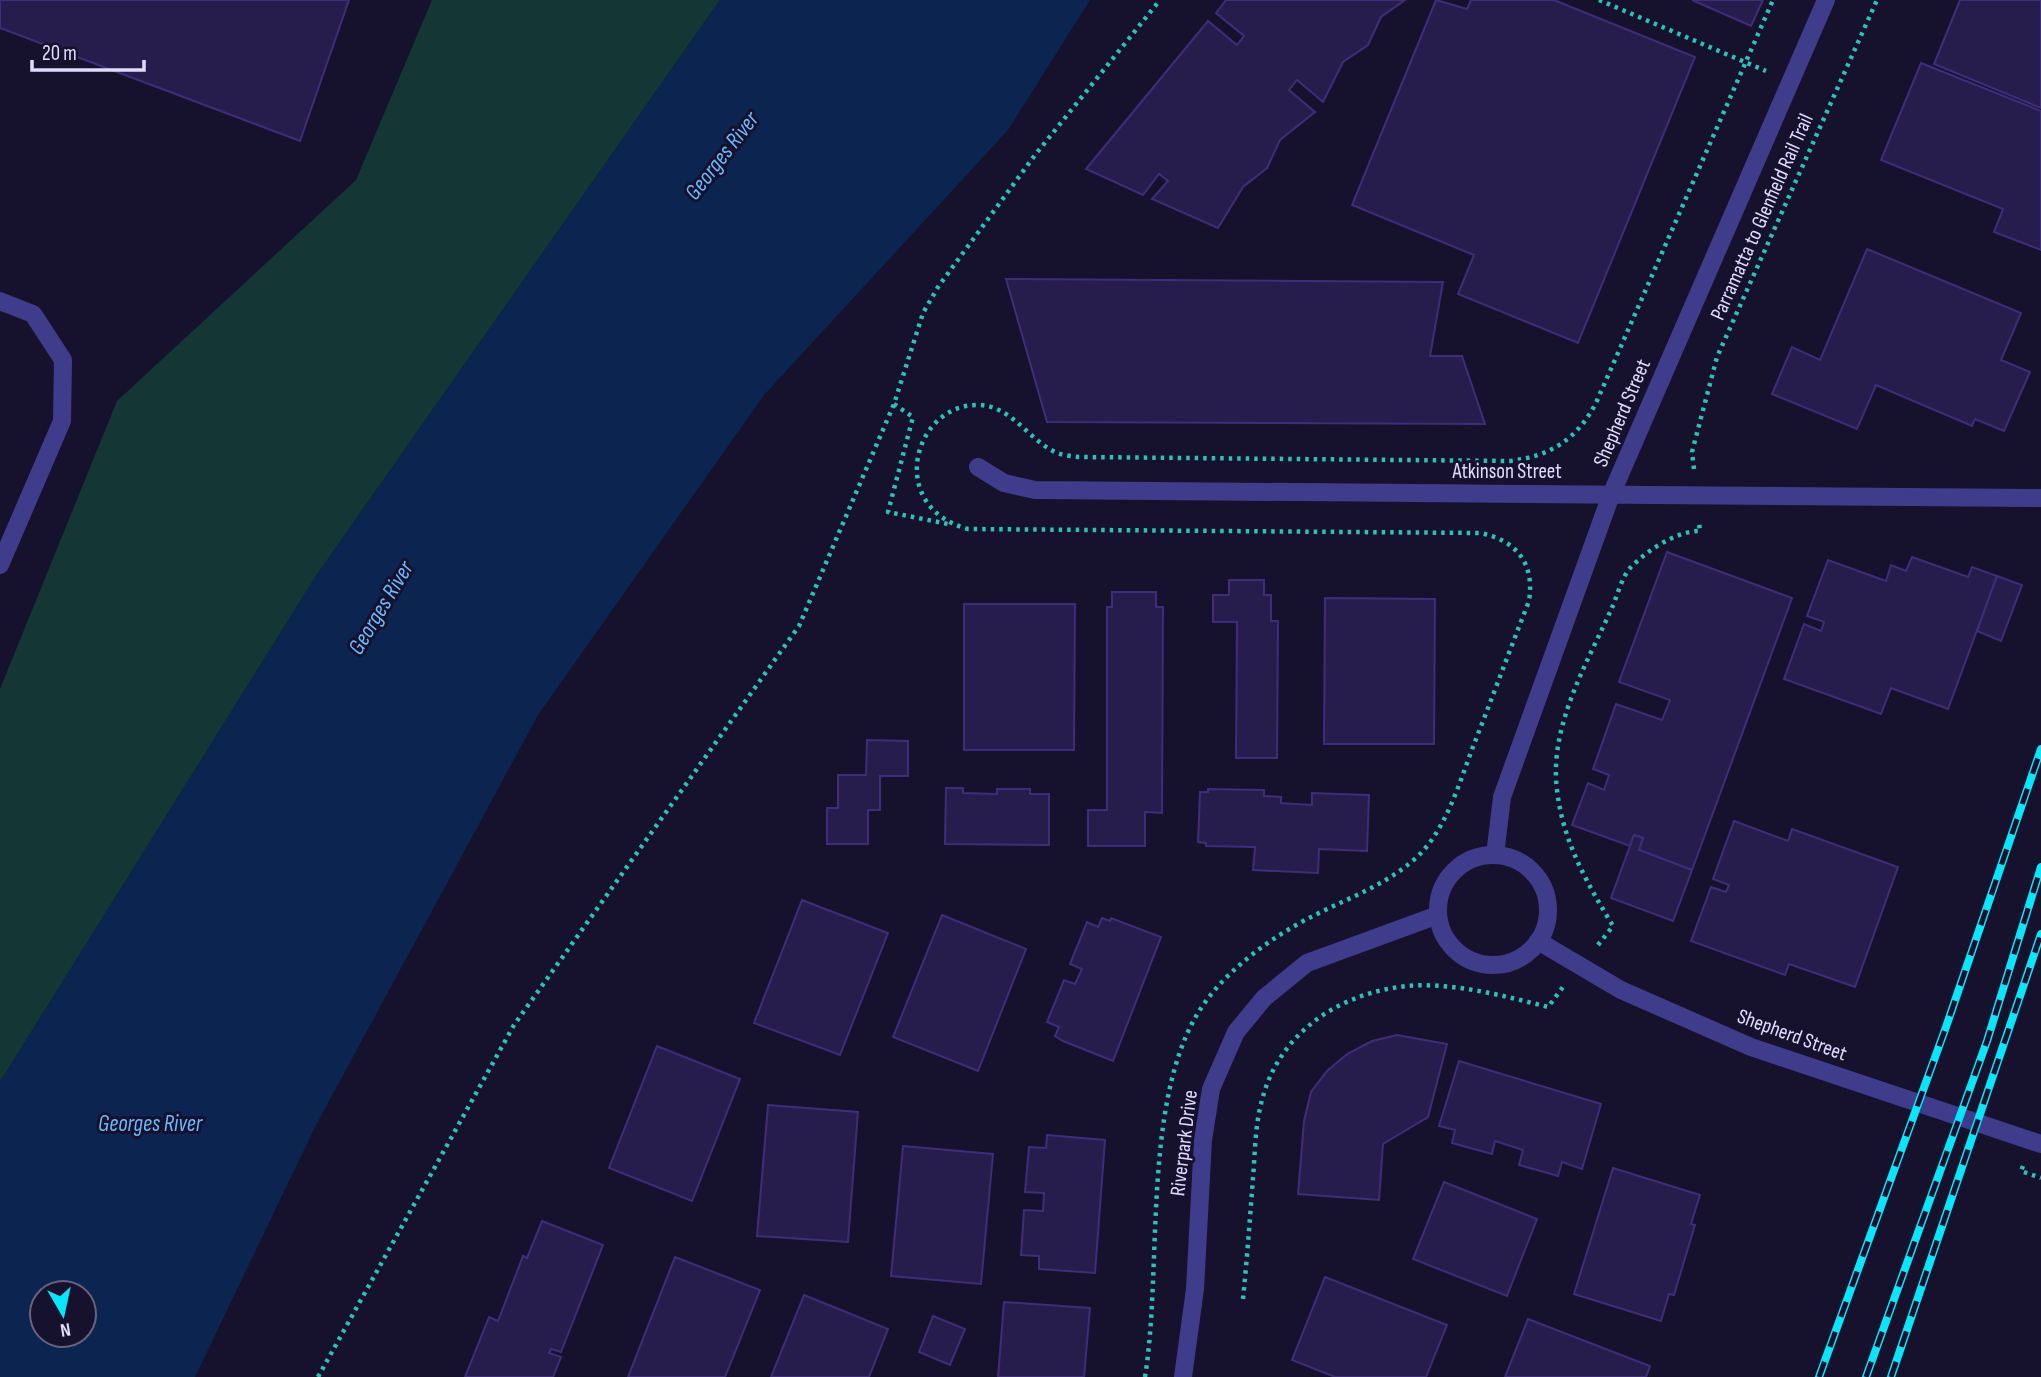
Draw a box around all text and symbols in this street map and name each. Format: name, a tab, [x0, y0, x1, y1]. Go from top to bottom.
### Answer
scale bar	[32, 28, 144, 72]
text: 20 m	[42, 41, 77, 66]
water label: Georges River	[679, 105, 766, 206]
street label: Parramatta to Glenfield Rail Trail	[1705, 110, 1819, 324]
street label: Shepherd Street	[1588, 355, 1656, 471]
street label: Atkinson Street	[1451, 459, 1562, 484]
water label: Georges River	[342, 555, 421, 660]
street label: Shepherd Street	[1734, 1004, 1850, 1066]
street label: Riverpark Drive	[1165, 1088, 1203, 1198]
water label: Georges River	[98, 1110, 204, 1138]
north arrow	[28, 1279, 98, 1349]
text: N	[59, 1317, 72, 1341]

